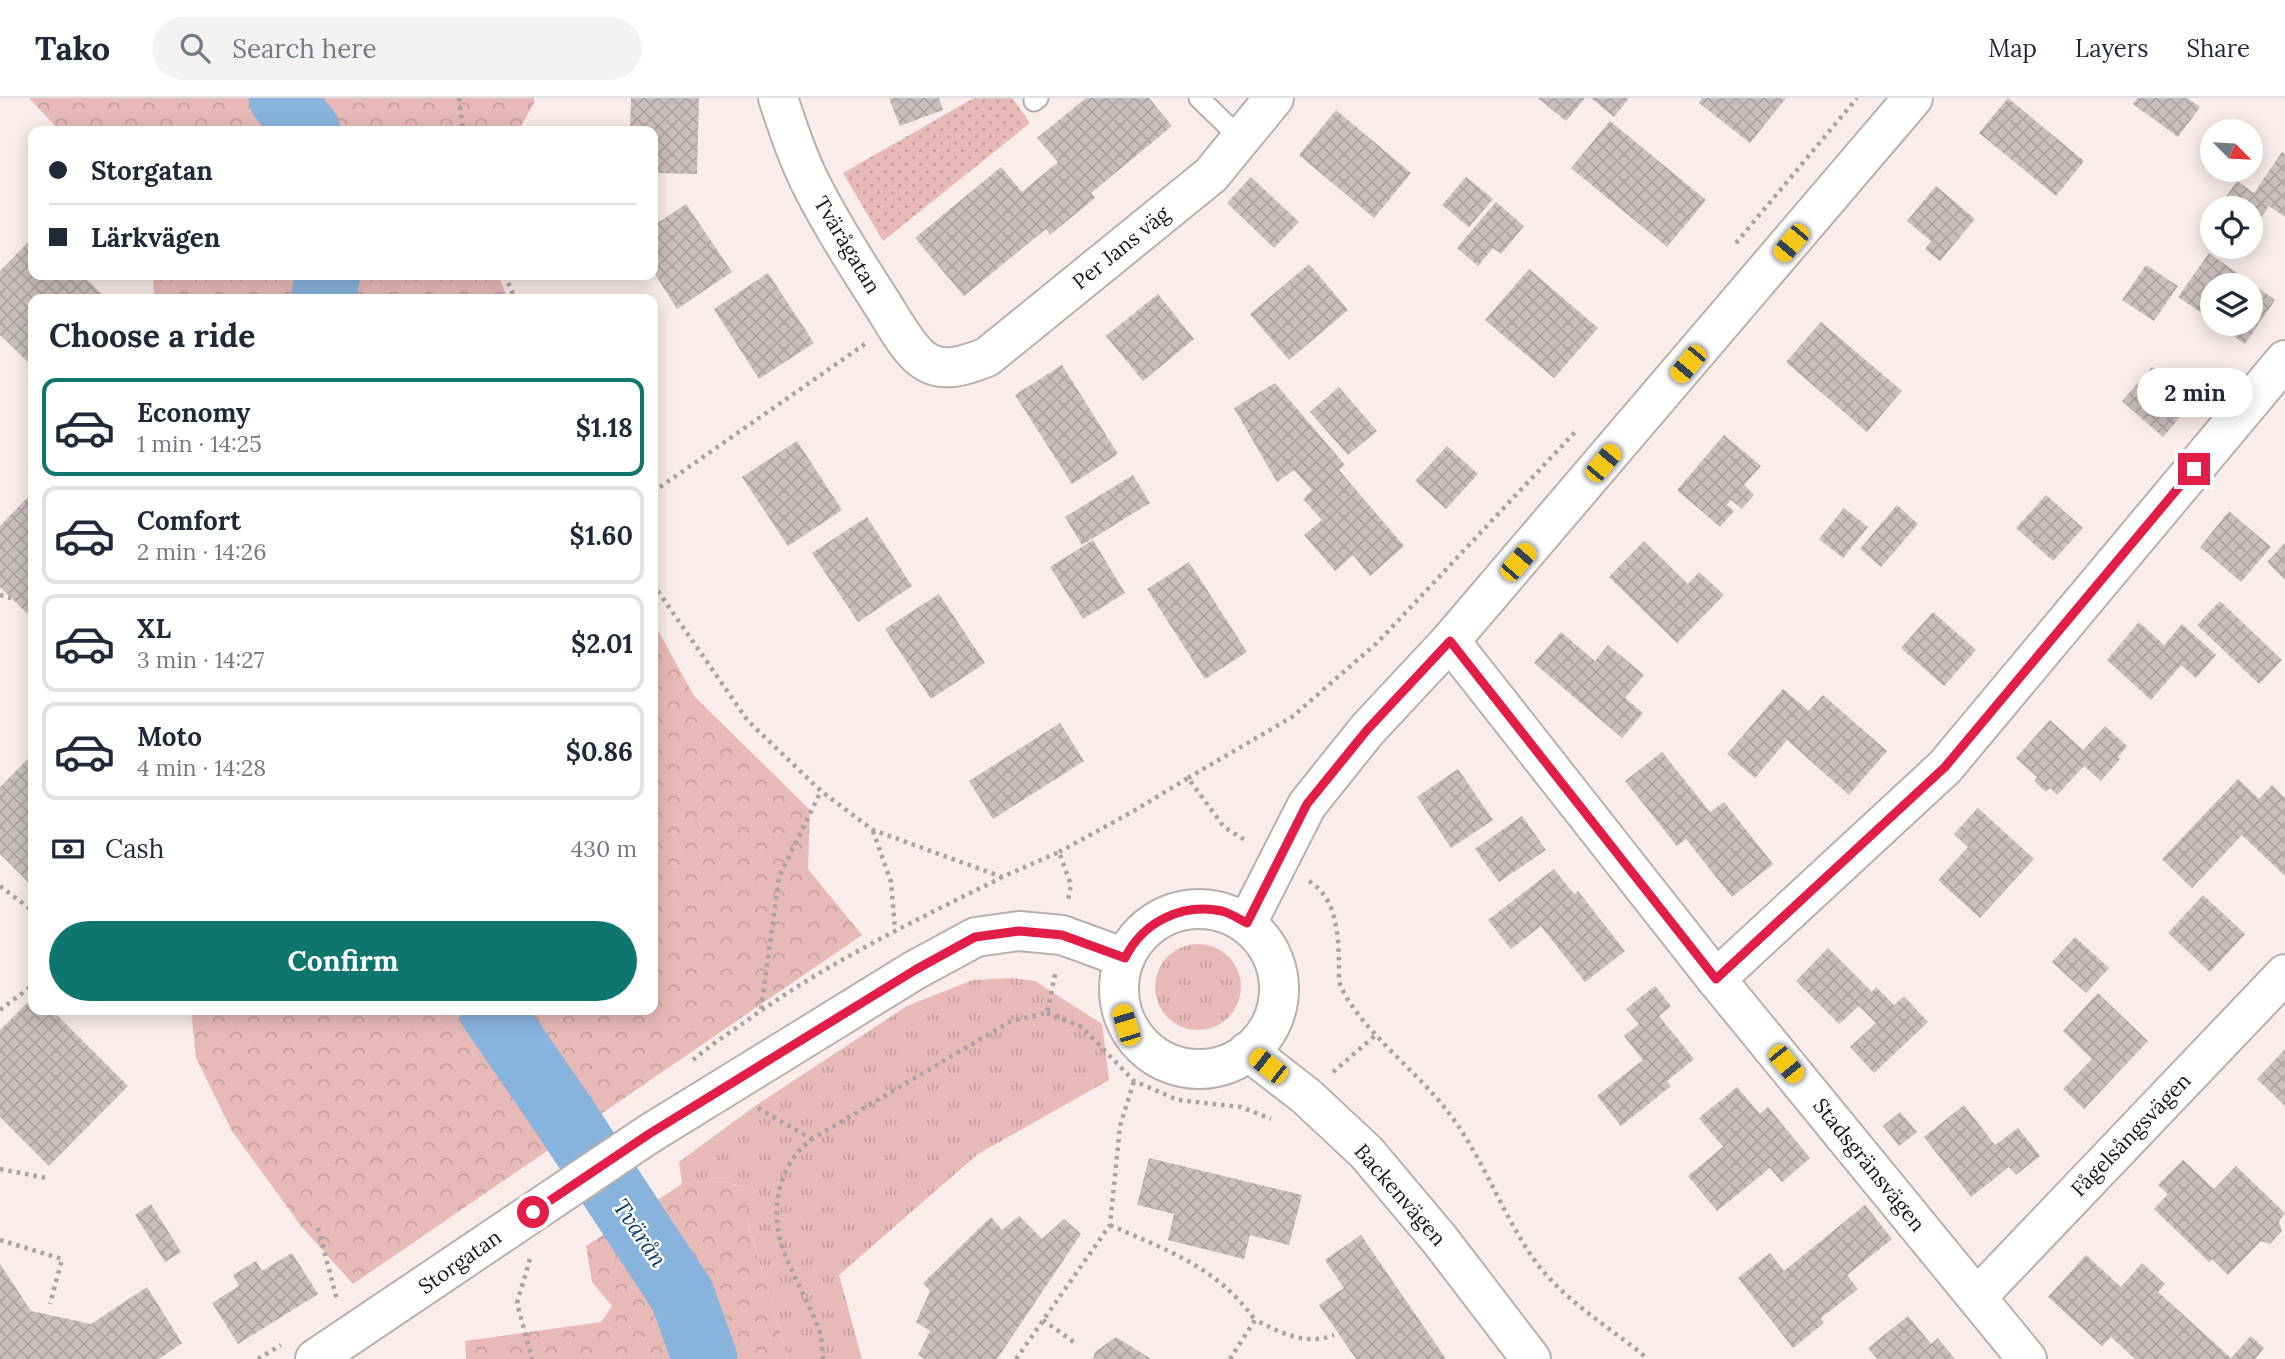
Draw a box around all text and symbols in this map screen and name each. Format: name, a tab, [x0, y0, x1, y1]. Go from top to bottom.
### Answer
search box	[152, 17, 642, 80]
text: Tako	[35, 27, 110, 69]
icon: search	[176, 29, 214, 67]
text: Search here	[232, 32, 377, 65]
text: Map	[1988, 33, 2037, 64]
text: Layers	[2075, 33, 2148, 64]
text: Share	[2186, 33, 2250, 64]
north arrow	[2200, 119, 2263, 182]
map controls	[2200, 119, 2263, 336]
text: Storgatan	[91, 154, 213, 187]
street label: Tvärågatan	[808, 191, 887, 298]
button: locate	[2200, 196, 2263, 259]
street label: Per Jans väg	[1066, 200, 1175, 295]
car	[1770, 220, 1813, 266]
text: Lärkvägen	[91, 221, 220, 254]
button: layers	[2200, 273, 2263, 336]
text: Choose a ride	[49, 315, 256, 356]
car	[1667, 341, 1710, 387]
callout: 2 min	[2136, 368, 2252, 416]
text: 2 min	[2164, 378, 2226, 407]
icon: car	[53, 396, 116, 459]
text: Economy	[137, 396, 250, 429]
text: $1.18	[576, 411, 633, 444]
text: 1 min · 14:25	[137, 429, 262, 458]
car	[1582, 440, 1625, 486]
route end	[2178, 453, 2210, 485]
icon: car	[53, 504, 116, 567]
text: Comfort	[137, 504, 241, 537]
text: $1.60	[570, 519, 633, 552]
text: 2 min · 14:26	[137, 537, 266, 566]
car	[1497, 539, 1540, 585]
icon: car	[53, 612, 116, 675]
text: XL	[137, 612, 171, 645]
text: $2.01	[571, 627, 633, 660]
text: 3 min · 14:27	[137, 645, 264, 674]
icon: car	[53, 720, 116, 783]
text: Moto	[137, 720, 202, 753]
text: $0.86	[566, 735, 633, 768]
text: 4 min · 14:28	[137, 753, 266, 782]
icon: cash	[49, 830, 87, 868]
text: Cash	[105, 832, 164, 865]
text: 430 m	[571, 834, 637, 863]
button: Confirm	[49, 921, 637, 1001]
car	[1110, 1002, 1143, 1048]
car	[1765, 1041, 1808, 1087]
car	[1245, 1045, 1292, 1087]
street label: Fågelsångsvägen	[2065, 1067, 2197, 1202]
street label: Stadsgränsvägen	[1807, 1093, 1932, 1237]
street label: Backenvägen	[1349, 1138, 1452, 1252]
water label: Tvärån	[607, 1193, 674, 1272]
route start	[517, 1196, 549, 1228]
street label: Storgatan	[413, 1223, 507, 1300]

